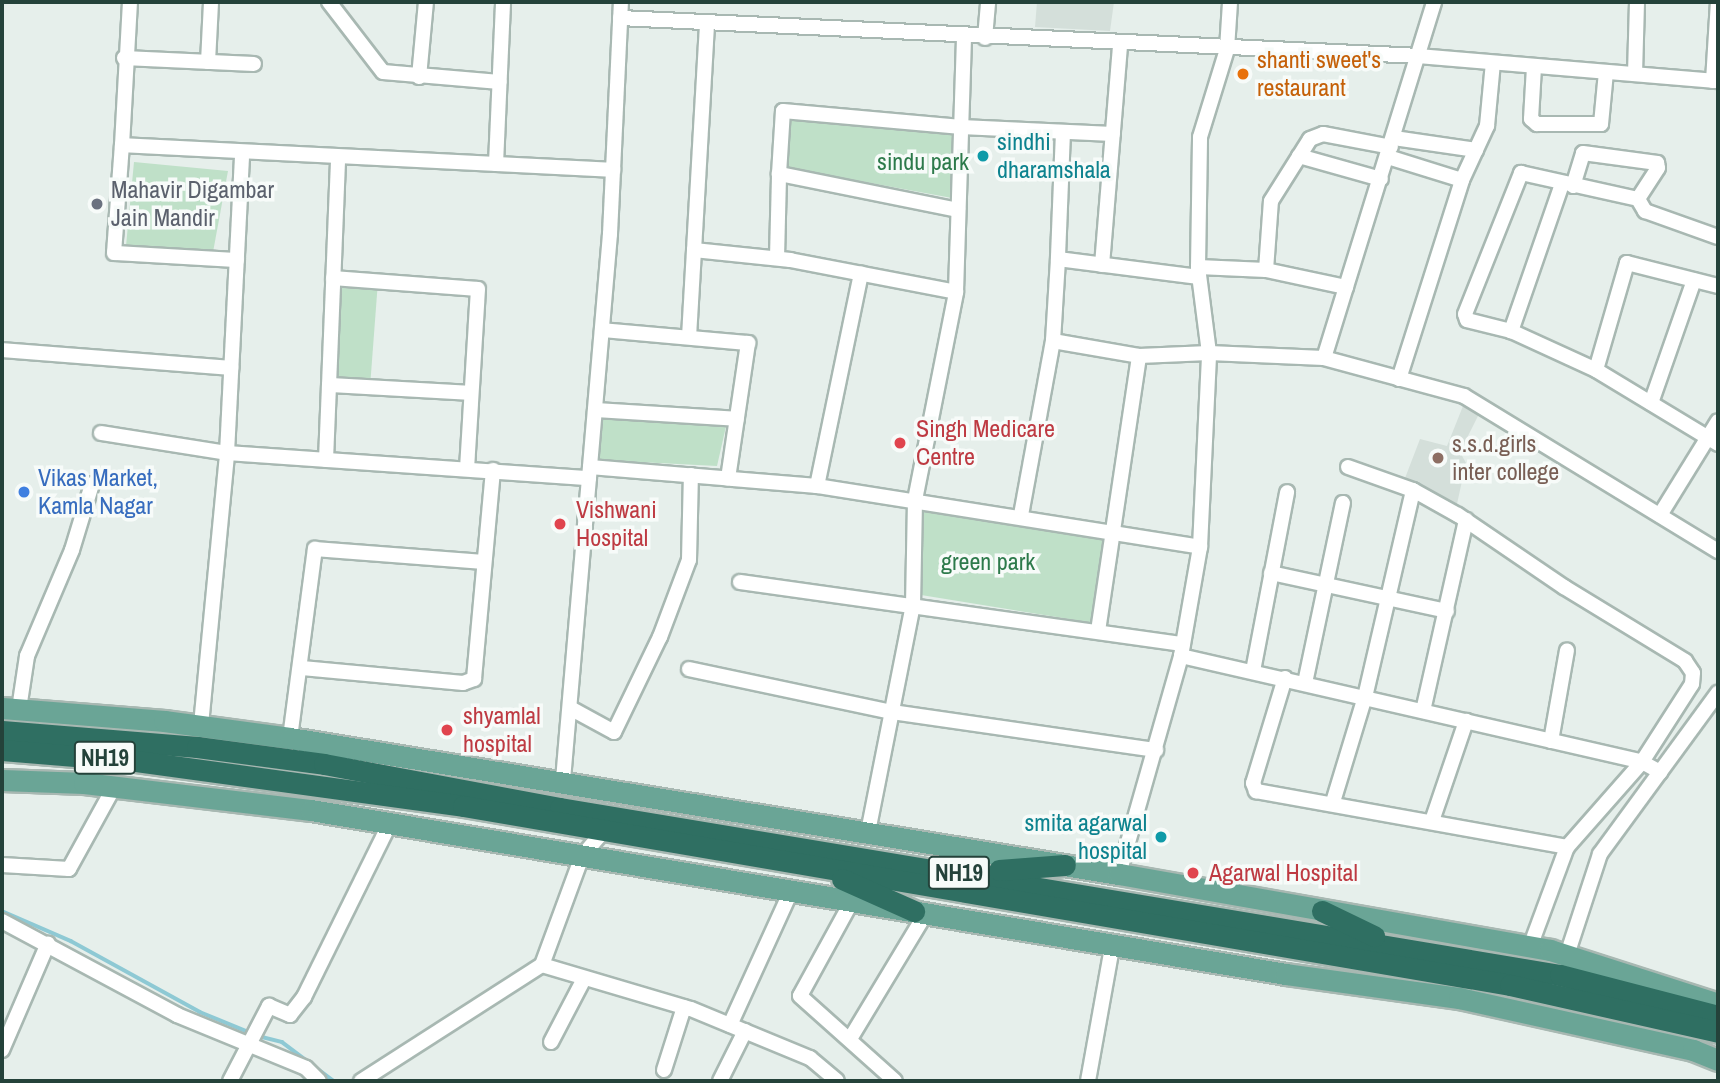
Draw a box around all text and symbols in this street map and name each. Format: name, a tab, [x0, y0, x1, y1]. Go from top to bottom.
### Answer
place label: shanti sweet's restaurant	[1257, 46, 1381, 102]
marker: shanti sweet's restaurant	[1235, 66, 1251, 82]
place label: sindhi dharamshala	[997, 128, 1111, 184]
park label: sindu park	[877, 148, 969, 176]
marker: sindhi dharamshala	[975, 148, 991, 164]
place label: Mahavir Digambar Jain Mandir	[111, 176, 274, 232]
marker: Mahavir Digambar Jain Mandir	[89, 196, 105, 212]
place label: Singh Medicare Centre	[916, 415, 1055, 471]
place label: s.s.d.girls inter college	[1452, 430, 1559, 486]
marker: Singh Medicare Centre	[890, 433, 910, 453]
marker: s.s.d.girls inter college	[1430, 450, 1446, 466]
place label: Vikas Market, Kamla Nagar	[38, 464, 158, 520]
marker: Vikas Market, Kamla Nagar	[16, 484, 32, 500]
place label: Vishwani Hospital	[576, 496, 657, 552]
marker: Vishwani Hospital	[550, 514, 570, 534]
park label: green park	[941, 548, 1035, 576]
place label: shyamlal hospital	[463, 702, 541, 758]
marker: shyamlal hospital	[437, 720, 457, 740]
road number: NH19	[74, 738, 136, 778]
place label: smita agarwal hospital	[1025, 809, 1147, 865]
marker: smita agarwal hospital	[1153, 829, 1169, 845]
road number: NH19	[928, 853, 990, 892]
place label: Agarwal Hospital	[1209, 859, 1358, 887]
marker: Agarwal Hospital	[1183, 863, 1203, 883]

